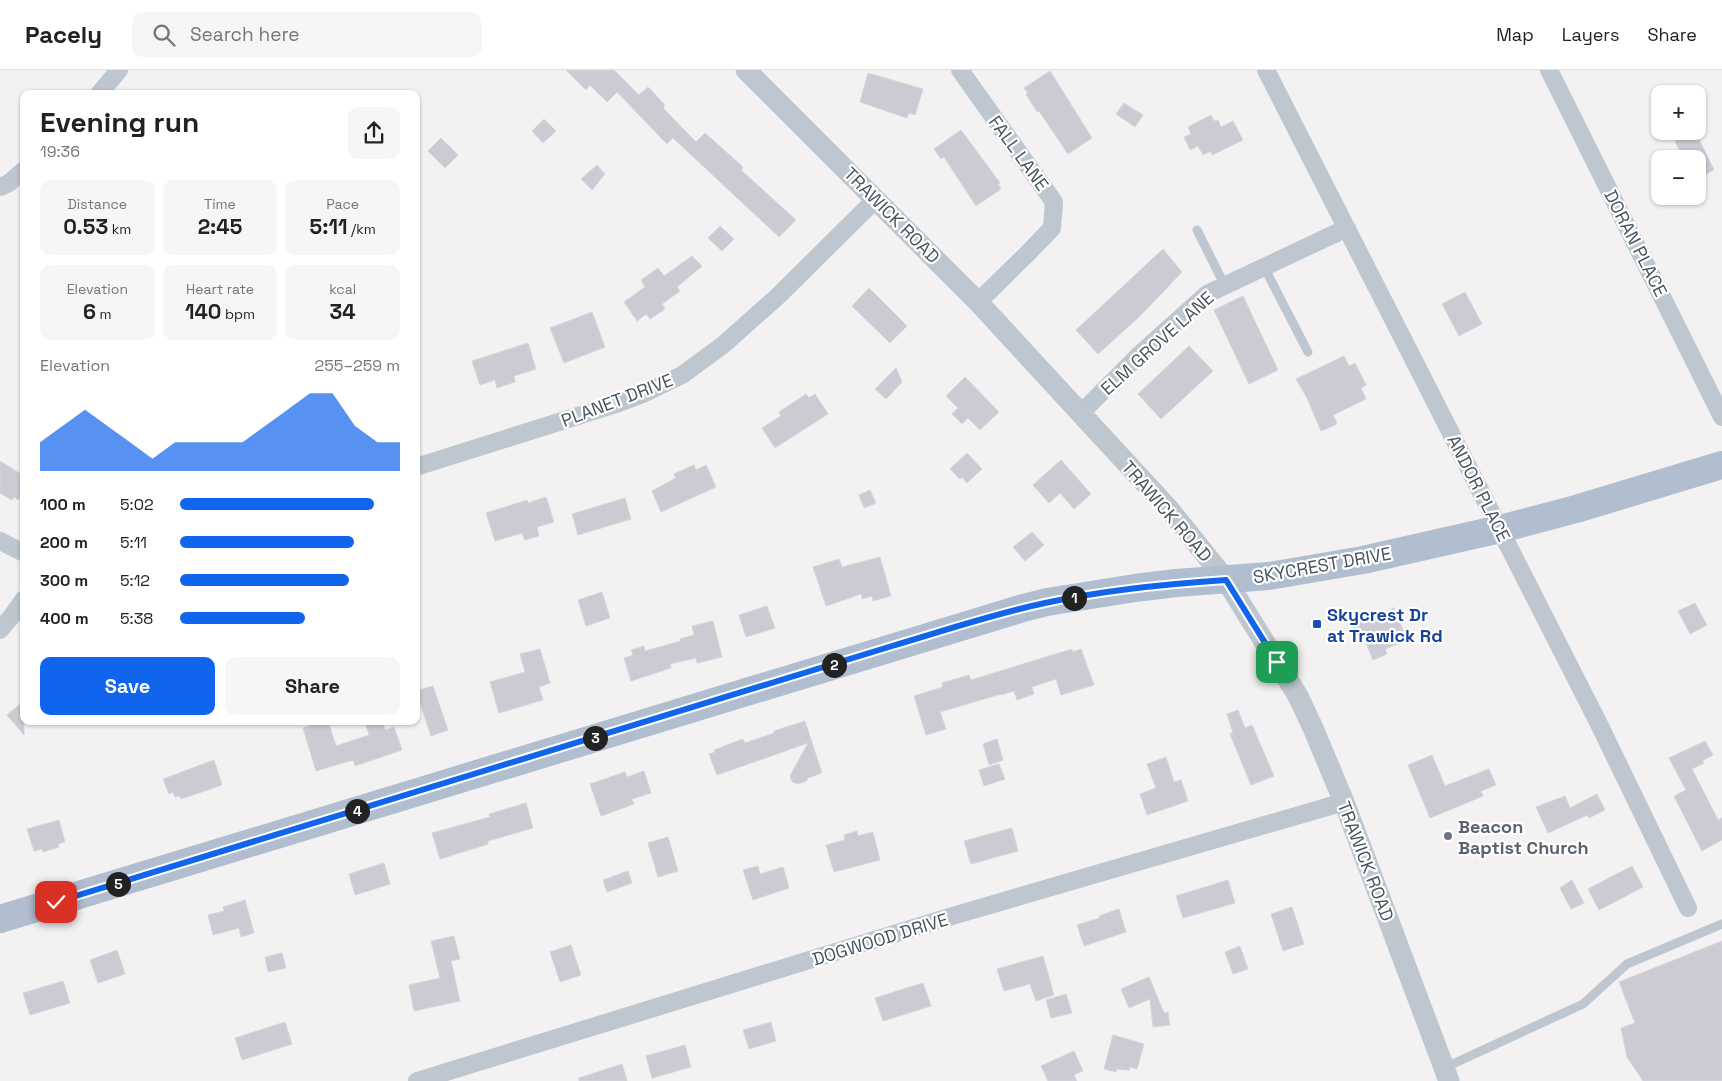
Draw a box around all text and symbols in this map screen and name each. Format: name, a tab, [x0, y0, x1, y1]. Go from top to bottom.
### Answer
search box	[132, 12, 482, 57]
text: Pacely	[25, 19, 102, 50]
icon: search	[150, 21, 178, 49]
text: Search here	[190, 22, 299, 47]
text: Map	[1496, 23, 1534, 46]
text: Layers	[1562, 23, 1619, 46]
text: Share	[1647, 23, 1697, 46]
map controls	[1651, 85, 1706, 205]
button: +	[1651, 85, 1706, 140]
text: Evening run	[40, 104, 199, 140]
button: share	[348, 107, 400, 159]
street label: FALL LANE	[984, 111, 1054, 195]
text: 19:36	[40, 141, 80, 162]
button: −	[1651, 150, 1706, 205]
street label: TRAWICK ROAD	[839, 162, 945, 268]
street label: DORAN PLACE	[1599, 186, 1673, 300]
text: Distance	[68, 195, 127, 213]
text: Time	[204, 195, 236, 213]
text: Pace	[326, 195, 359, 213]
text: 0.53	[63, 213, 108, 240]
text: 2:45	[198, 213, 242, 240]
text: 5:11	[310, 213, 347, 240]
text: km	[108, 220, 131, 238]
text: /km	[347, 220, 376, 238]
text: Elevation	[67, 280, 128, 298]
text: Heart rate	[186, 280, 254, 298]
text: kcal	[329, 280, 356, 298]
street label: ELM GROVE LANE	[1096, 286, 1218, 400]
text: 6	[83, 298, 96, 325]
text: 140	[185, 298, 221, 325]
text: 34	[330, 298, 356, 325]
text: m	[96, 305, 112, 323]
text: bpm	[221, 305, 255, 323]
text: Elevation	[40, 355, 110, 376]
text: 255–259 m	[315, 355, 400, 376]
street label: PLANET DRIVE	[558, 368, 676, 432]
street label: ANDOR PLACE	[1442, 431, 1516, 545]
street label: TRAWICK ROAD	[1117, 456, 1217, 566]
text: 100 m	[40, 494, 86, 515]
text: 5:02	[120, 494, 154, 515]
text: 200 m	[40, 532, 88, 553]
text: 5:11	[120, 532, 147, 553]
street label: SKYCREST DRIVE	[1251, 542, 1393, 588]
text: 300 m	[40, 570, 88, 591]
text: 5:12	[120, 570, 150, 591]
pin: 1	[1062, 586, 1086, 610]
text: 1	[1071, 589, 1078, 607]
place label: Skycrest Dr at Trawick Rd	[1327, 603, 1443, 647]
text: 400 m	[40, 608, 89, 629]
text: 5:38	[120, 608, 153, 629]
marker: Skycrest Dr at Trawick Rd	[1311, 618, 1323, 630]
pin	[1256, 641, 1298, 683]
icon: arrive	[1263, 648, 1291, 676]
pin: 2	[822, 652, 846, 678]
text: 2	[830, 656, 839, 674]
button: Save	[40, 657, 215, 715]
button: Share	[225, 657, 400, 715]
pin: 3	[582, 726, 608, 750]
text: 3	[591, 729, 600, 747]
pin: 4	[344, 798, 370, 824]
street label: TRAWICK ROAD	[1333, 798, 1399, 924]
text: 4	[353, 802, 362, 820]
place label: Beacon Baptist Church	[1458, 815, 1589, 859]
marker: Beacon Baptist Church	[1442, 830, 1454, 842]
pin: 5	[106, 872, 130, 896]
text: 5	[114, 875, 123, 893]
pin	[35, 881, 77, 923]
icon: check	[42, 888, 70, 916]
street label: DOGWOOD DRIVE	[809, 907, 951, 971]

